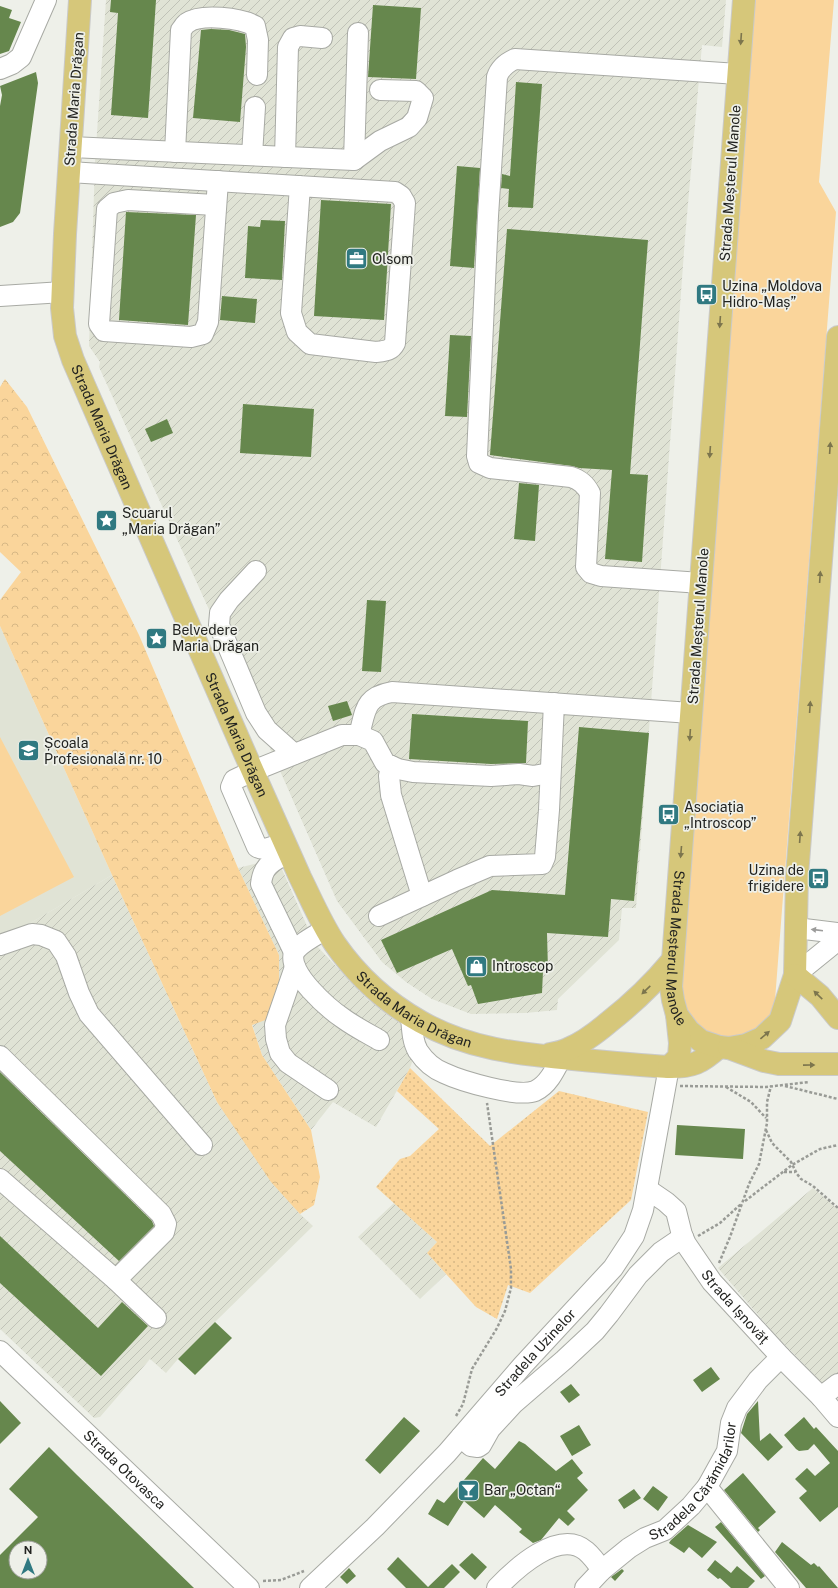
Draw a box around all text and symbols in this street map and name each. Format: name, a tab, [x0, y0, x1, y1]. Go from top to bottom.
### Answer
street label: Strada Maria Drăgan	[61, 32, 87, 166]
one-way arrow	[737, 33, 744, 45]
street label: Strada Meșterul Manole	[717, 104, 743, 262]
office icon: Olsom	[343, 246, 369, 272]
place label: Olsom	[372, 251, 413, 267]
place label: Uzina „Moldova Hidro-Maș”	[722, 278, 822, 310]
bus stop icon: Uzina „Moldova Hidro-Maș”	[693, 281, 719, 307]
one-way arrow	[716, 316, 723, 328]
street label: Strada Maria Drăgan	[68, 362, 136, 492]
one-way arrow	[826, 442, 833, 454]
one-way arrow	[707, 446, 714, 458]
place label: Scuarul „Maria Drăgan”	[122, 505, 221, 537]
place icon: Scuarul „Maria Drăgan”	[94, 508, 120, 534]
street label: Strada Meșterul Manole	[685, 547, 711, 705]
one-way arrow	[816, 571, 823, 583]
place label: Belvedere Maria Drăgan	[172, 622, 259, 654]
place icon: Belvedere Maria Drăgan	[144, 625, 170, 651]
street label: Strada Maria Drăgan	[202, 670, 271, 799]
one-way arrow	[807, 701, 814, 713]
one-way arrow	[686, 729, 693, 741]
place label: Școala Profesională nr. 10	[44, 735, 162, 767]
school or university icon: Școala Profesională nr. 10	[15, 738, 41, 764]
place label: Asociația „Introscop”	[684, 799, 756, 831]
bus stop icon: Asociația „Introscop”	[655, 802, 681, 828]
one-way arrow	[797, 831, 804, 843]
one-way arrow	[677, 846, 684, 858]
place label: Uzina de frigidere	[748, 862, 804, 894]
bus stop icon: Uzina de frigidere	[806, 865, 832, 891]
street label: Strada Meșterul Manole	[663, 870, 690, 1029]
one-way arrow	[811, 927, 823, 933]
shop icon: Introscop	[463, 953, 489, 979]
place label: Introscop	[492, 958, 553, 974]
street label: Strada Maria Drăgan	[353, 968, 474, 1051]
one-way arrow	[641, 985, 651, 995]
one-way arrow	[813, 990, 823, 1000]
one-way arrow	[760, 1031, 770, 1039]
one-way arrow	[803, 1062, 816, 1068]
street label: Strada Ișnovăț	[698, 1267, 773, 1347]
street label: Stradela Uzinelor	[491, 1306, 579, 1400]
street label: Stradela Cărămidarilor	[646, 1421, 739, 1544]
street label: Strada Otovasca	[80, 1427, 169, 1512]
bar icon: Bar „Octan“	[455, 1477, 481, 1503]
place label: Bar „Octan“	[484, 1482, 561, 1498]
north arrow	[8, 1540, 48, 1580]
text: N	[24, 1544, 32, 1556]

